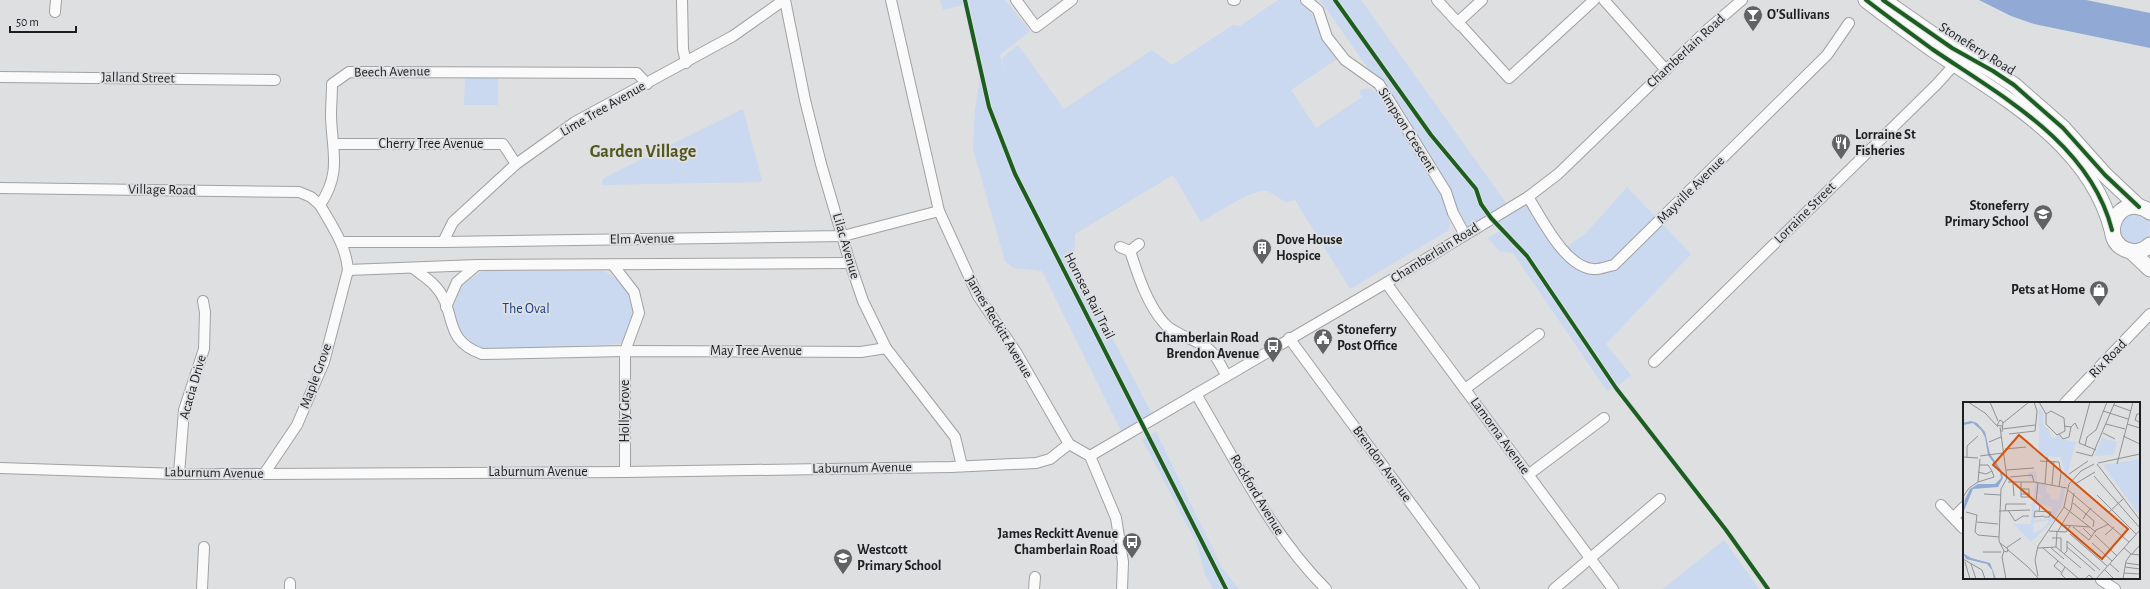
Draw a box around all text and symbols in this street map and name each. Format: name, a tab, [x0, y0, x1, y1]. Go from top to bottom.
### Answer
bar icon: O'Sullivans	[1742, 4, 1764, 32]
scale bar	[10, 8, 76, 34]
place label: O'Sullivans	[1767, 8, 1830, 22]
street label: Chamberlain Road	[1644, 11, 1728, 91]
text: 50 m	[16, 16, 39, 28]
street label: Stoneferry Road	[1936, 20, 2018, 78]
street label: Beech Avenue	[354, 64, 430, 80]
street label: Jalland Street	[101, 70, 175, 86]
street label: Lime Tree Avenue	[558, 79, 648, 139]
street label: Simpson Crescent	[1376, 85, 1439, 175]
place label: Lorraine St Fisheries	[1855, 128, 1916, 158]
restaurant icon: Lorraine St Fisheries	[1830, 132, 1852, 160]
street label: Cherry Tree Avenue	[378, 137, 484, 151]
district label: Garden Village	[590, 143, 696, 161]
street label: Mayville Avenue	[1655, 154, 1727, 226]
street label: Lorraine Street	[1772, 179, 1839, 246]
street label: Village Road	[128, 182, 196, 198]
place label: Stoneferry Primary School	[1944, 199, 2030, 229]
school or university icon: Stoneferry Primary School	[2032, 203, 2054, 231]
street label: Lilac Avenue	[830, 212, 862, 280]
street label: Chamberlain Road	[1388, 220, 1482, 286]
street label: Elm Avenue	[610, 231, 674, 247]
place label: Dove House Hospice	[1276, 233, 1343, 263]
building icon: Dove House Hospice	[1251, 237, 1273, 265]
street label: Hornsea Rail Trail	[1061, 251, 1117, 341]
street label: James Reckitt Avenue	[963, 273, 1035, 381]
shop icon: Pets at Home	[2088, 279, 2110, 307]
place label: Pets at Home	[2011, 283, 2085, 297]
park label: The Oval	[502, 302, 550, 316]
place label: Stoneferry Post Office	[1337, 323, 1398, 353]
public building icon: Stoneferry Post Office	[1312, 327, 1334, 355]
place label: Chamberlain Road Brendon Avenue	[1155, 331, 1260, 361]
bus stop icon: Chamberlain Road Brendon Avenue	[1262, 335, 1284, 363]
street label: Rix Road	[2086, 337, 2130, 381]
street label: Maple Grove	[298, 342, 334, 410]
street label: May Tree Avenue	[710, 344, 802, 358]
street label: Acacia Drive	[177, 353, 209, 421]
street label: Holly Grove	[618, 380, 632, 442]
street label: Lamorna Avenue	[1467, 395, 1533, 477]
inset map	[1963, 402, 2140, 579]
street label: Brendon Avenue	[1350, 424, 1414, 504]
street label: Rockford Avenue	[1227, 452, 1287, 538]
street label: Laburnum Avenue	[812, 460, 912, 476]
street label: Laburnum Avenue	[164, 465, 264, 481]
street label: Laburnum Avenue	[488, 465, 588, 479]
place label: James Reckitt Avenue Chamberlain Road	[998, 527, 1119, 557]
bus stop icon: James Reckitt Avenue Chamberlain Road	[1121, 531, 1143, 559]
place label: Westcott Primary School	[857, 543, 942, 573]
school or university icon: Westcott Primary School	[832, 547, 854, 575]

